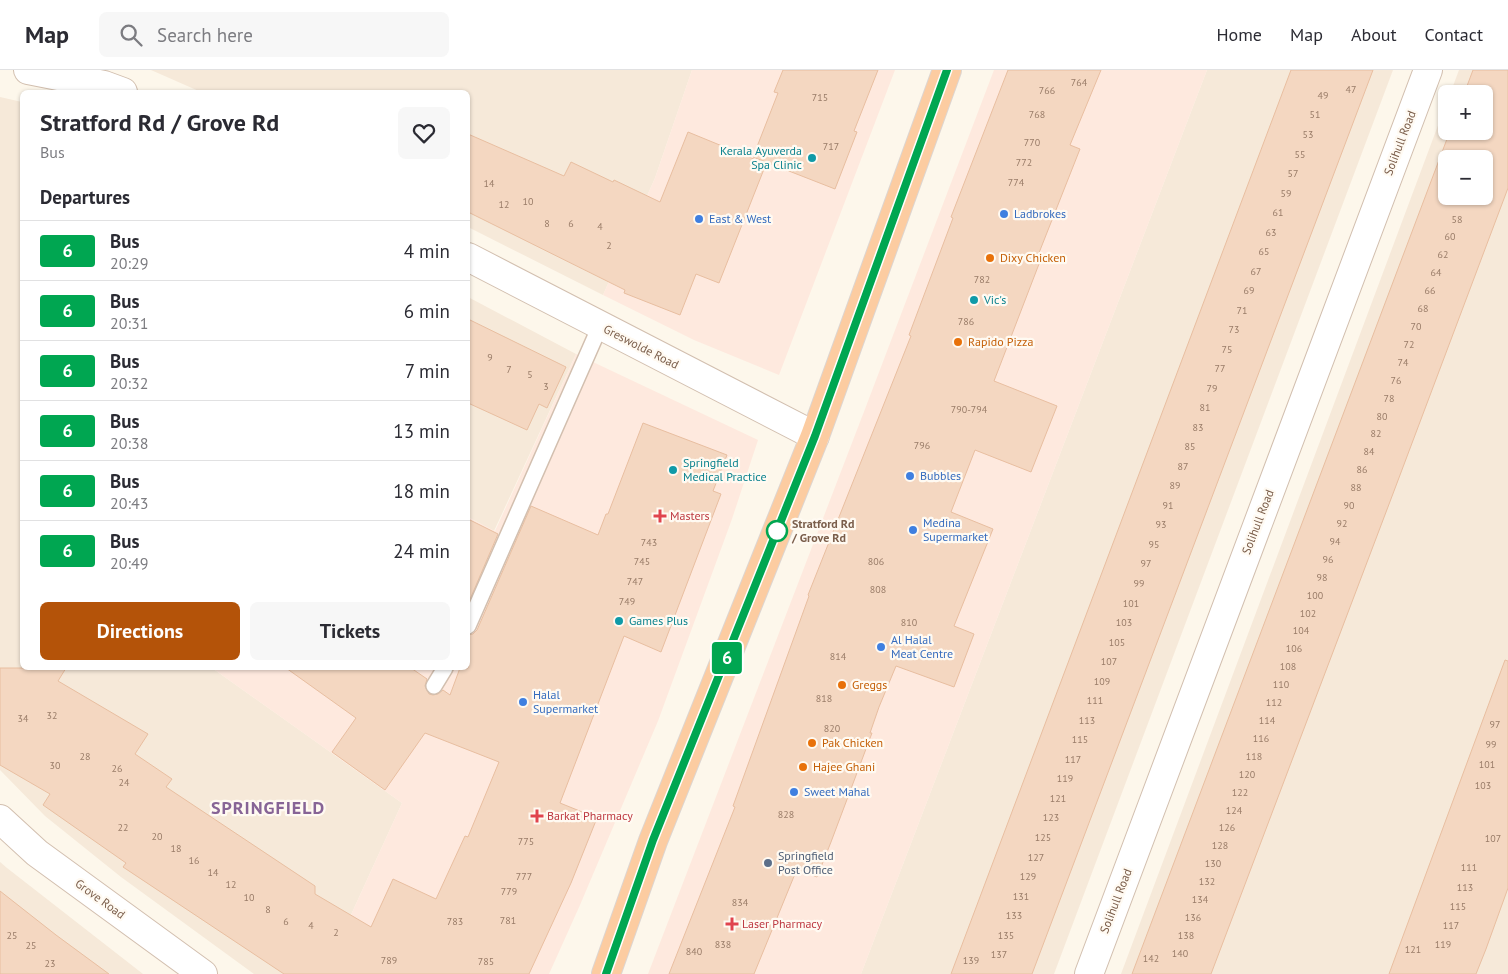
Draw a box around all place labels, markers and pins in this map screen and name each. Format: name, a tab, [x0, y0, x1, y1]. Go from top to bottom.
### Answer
place label: Kerala Ayuverda Spa Clinic	[720, 143, 803, 172]
marker: Kerala Ayuverda Spa Clinic	[806, 152, 818, 164]
place label: Ladbrokes	[1014, 206, 1066, 221]
marker: Ladbrokes	[998, 208, 1010, 220]
place label: East & West	[709, 211, 771, 226]
marker: East & West	[693, 213, 705, 225]
place label: Dixy Chicken	[1000, 250, 1066, 265]
marker: Dixy Chicken	[984, 252, 996, 264]
place label: Vic's	[983, 292, 1006, 307]
marker: Vic's	[968, 294, 980, 306]
place label: Rapido Pizza	[968, 334, 1033, 349]
marker: Rapido Pizza	[952, 336, 964, 348]
place label: Springfield Medical Practice	[683, 455, 767, 484]
marker: Springfield Medical Practice	[667, 464, 679, 476]
place label: Bubbles	[920, 468, 961, 483]
marker: Bubbles	[904, 470, 916, 482]
place label: Masters	[670, 508, 710, 523]
marker: Masters	[654, 510, 666, 522]
place label: Medina Supermarket	[923, 515, 988, 544]
place label: Stratford Rd / Grove Rd	[791, 516, 855, 545]
marker: Stratford Rd / Grove Rd	[766, 520, 788, 542]
marker: Medina Supermarket	[907, 524, 919, 536]
place label: Games Plus	[629, 613, 688, 628]
marker: Games Plus	[613, 615, 625, 627]
place label: Al Halal Meat Centre	[891, 632, 953, 661]
marker: Al Halal Meat Centre	[875, 641, 887, 653]
place label: Greggs	[852, 677, 887, 692]
marker: Greggs	[836, 679, 848, 691]
place label: Halal Supermarket	[533, 687, 598, 716]
marker: Halal Supermarket	[517, 696, 529, 708]
place label: Pak Chicken	[822, 735, 883, 750]
marker: Pak Chicken	[806, 737, 818, 749]
place label: Hajee Ghani	[813, 759, 875, 774]
marker: Hajee Ghani	[797, 761, 809, 773]
place label: Sweet Mahal	[804, 784, 870, 799]
marker: Sweet Mahal	[788, 786, 800, 798]
place label: Barkat Pharmacy	[547, 808, 633, 823]
marker: Barkat Pharmacy	[531, 810, 543, 822]
place label: Springfield Post Office	[778, 848, 834, 877]
marker: Springfield Post Office	[762, 857, 774, 869]
place label: Laser Pharmacy	[742, 916, 823, 931]
marker: Laser Pharmacy	[726, 918, 738, 930]

